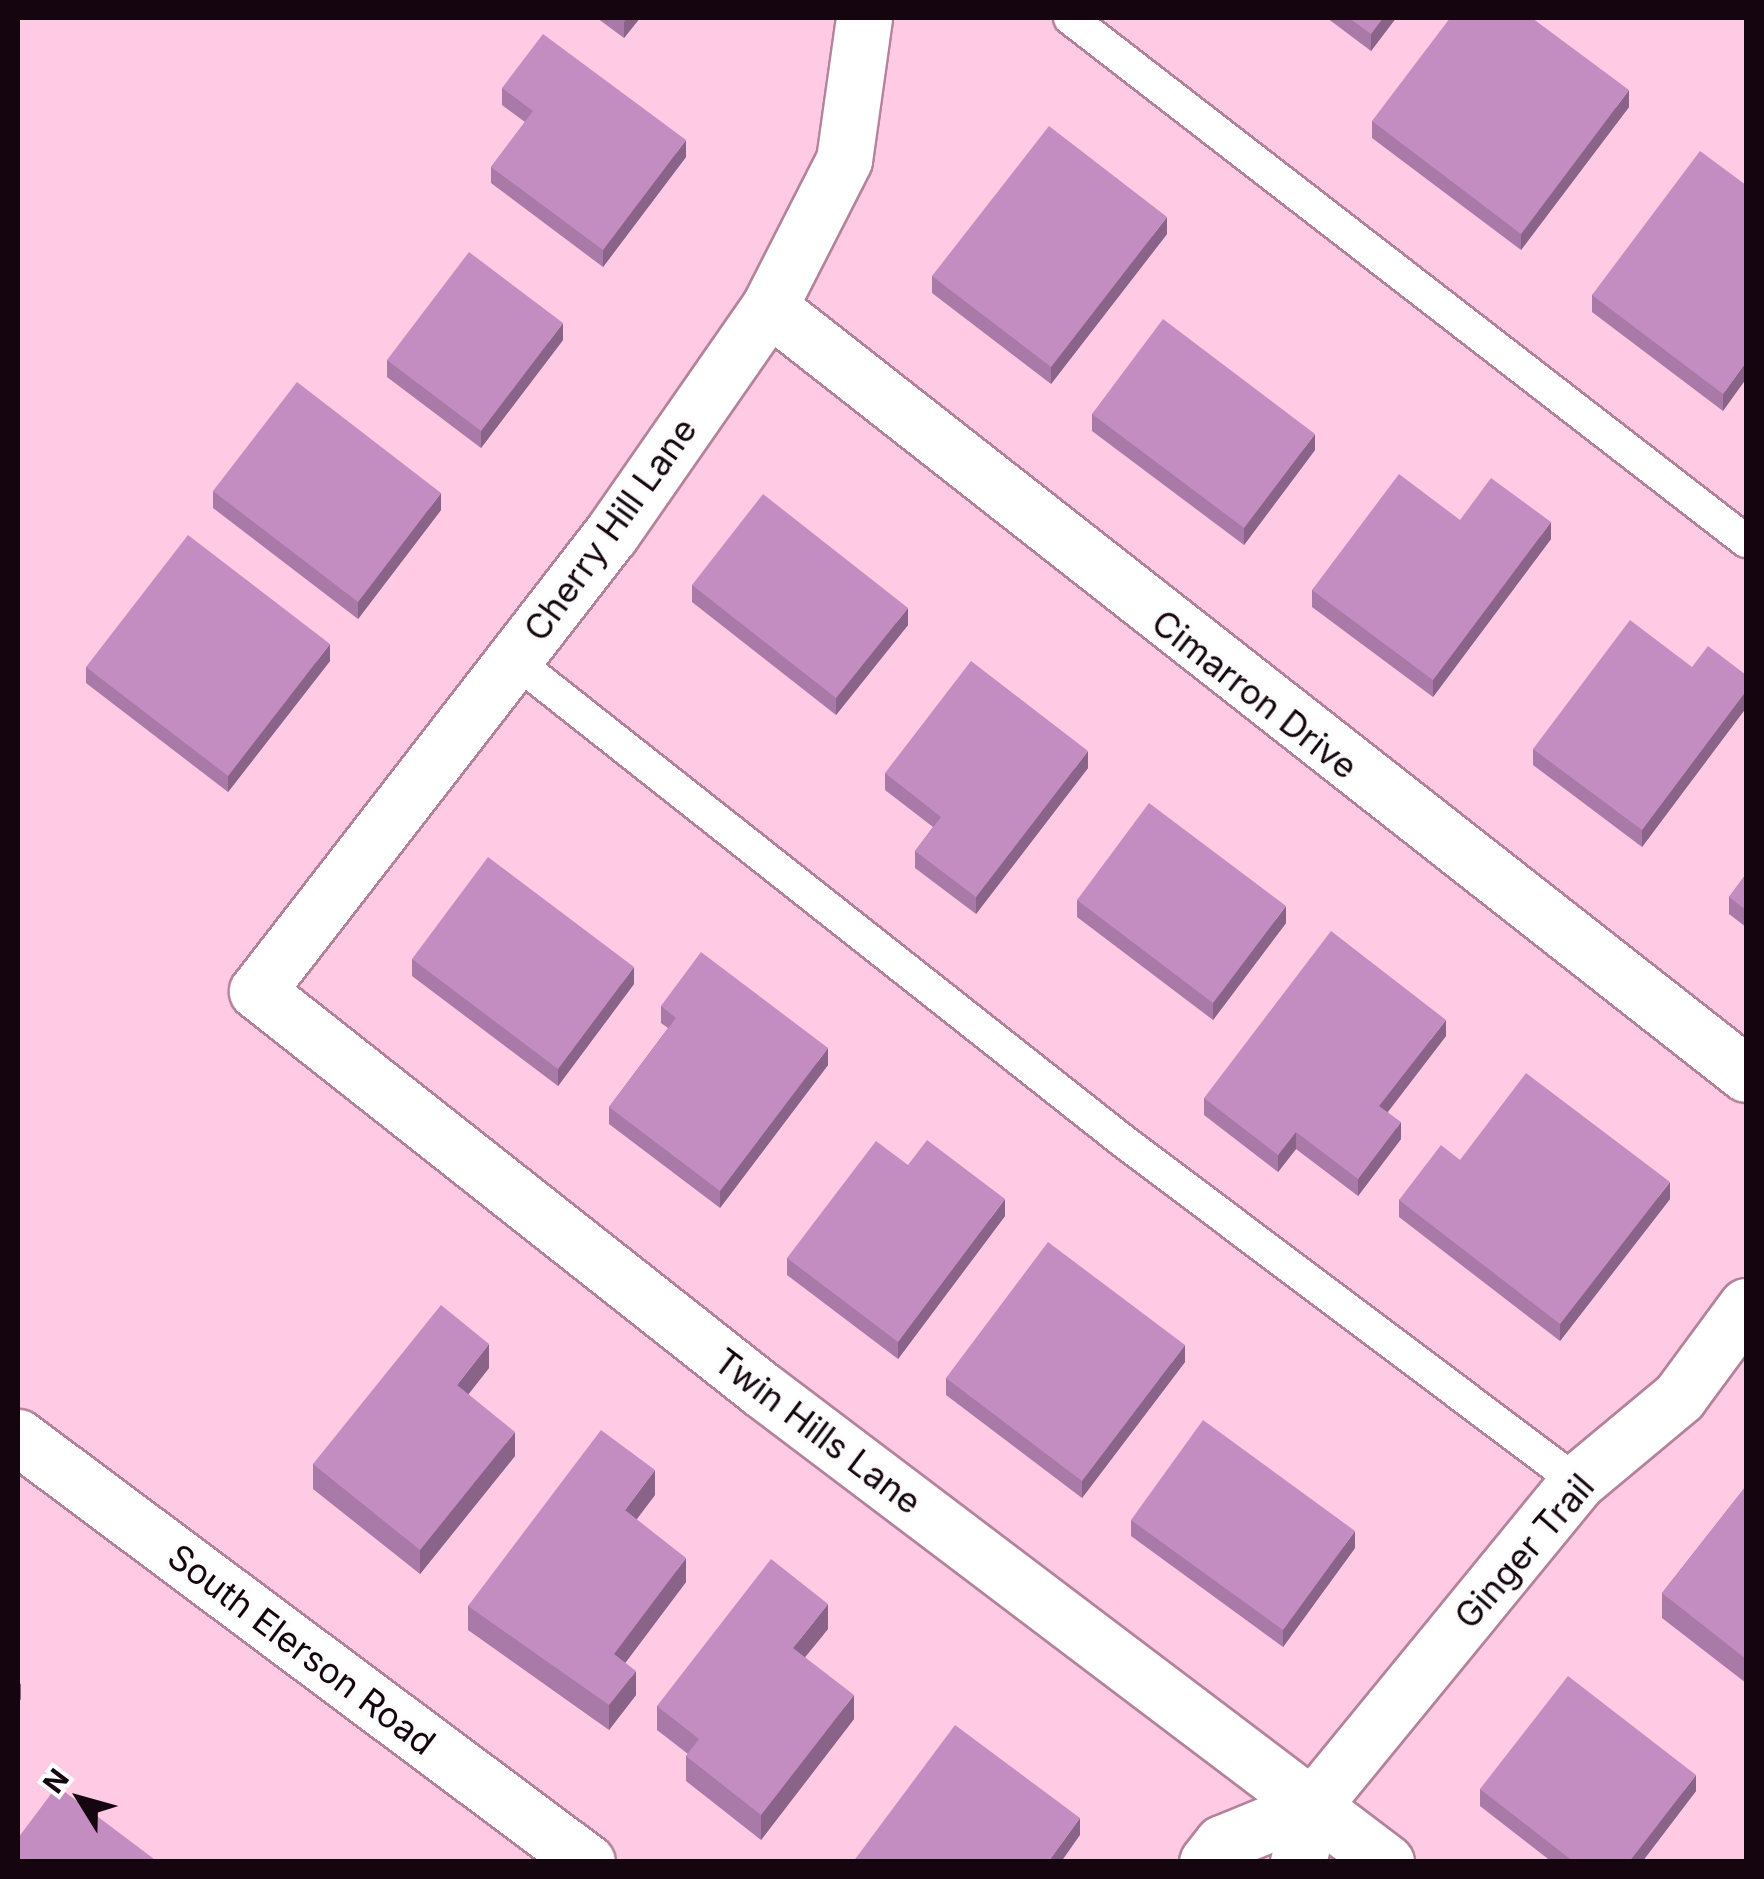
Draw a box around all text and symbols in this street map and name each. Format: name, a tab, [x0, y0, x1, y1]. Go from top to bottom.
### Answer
street label: Cherry Hill Lane	[515, 409, 705, 649]
street label: Cimarron Drive	[1144, 601, 1366, 787]
street label: Twin Hills Lane	[706, 1340, 930, 1522]
street label: Ginger Trail	[1446, 1465, 1602, 1637]
street label: South Elerson Road	[160, 1535, 444, 1763]
north arrow	[30, 1749, 130, 1849]
text: N	[36, 1762, 76, 1800]

